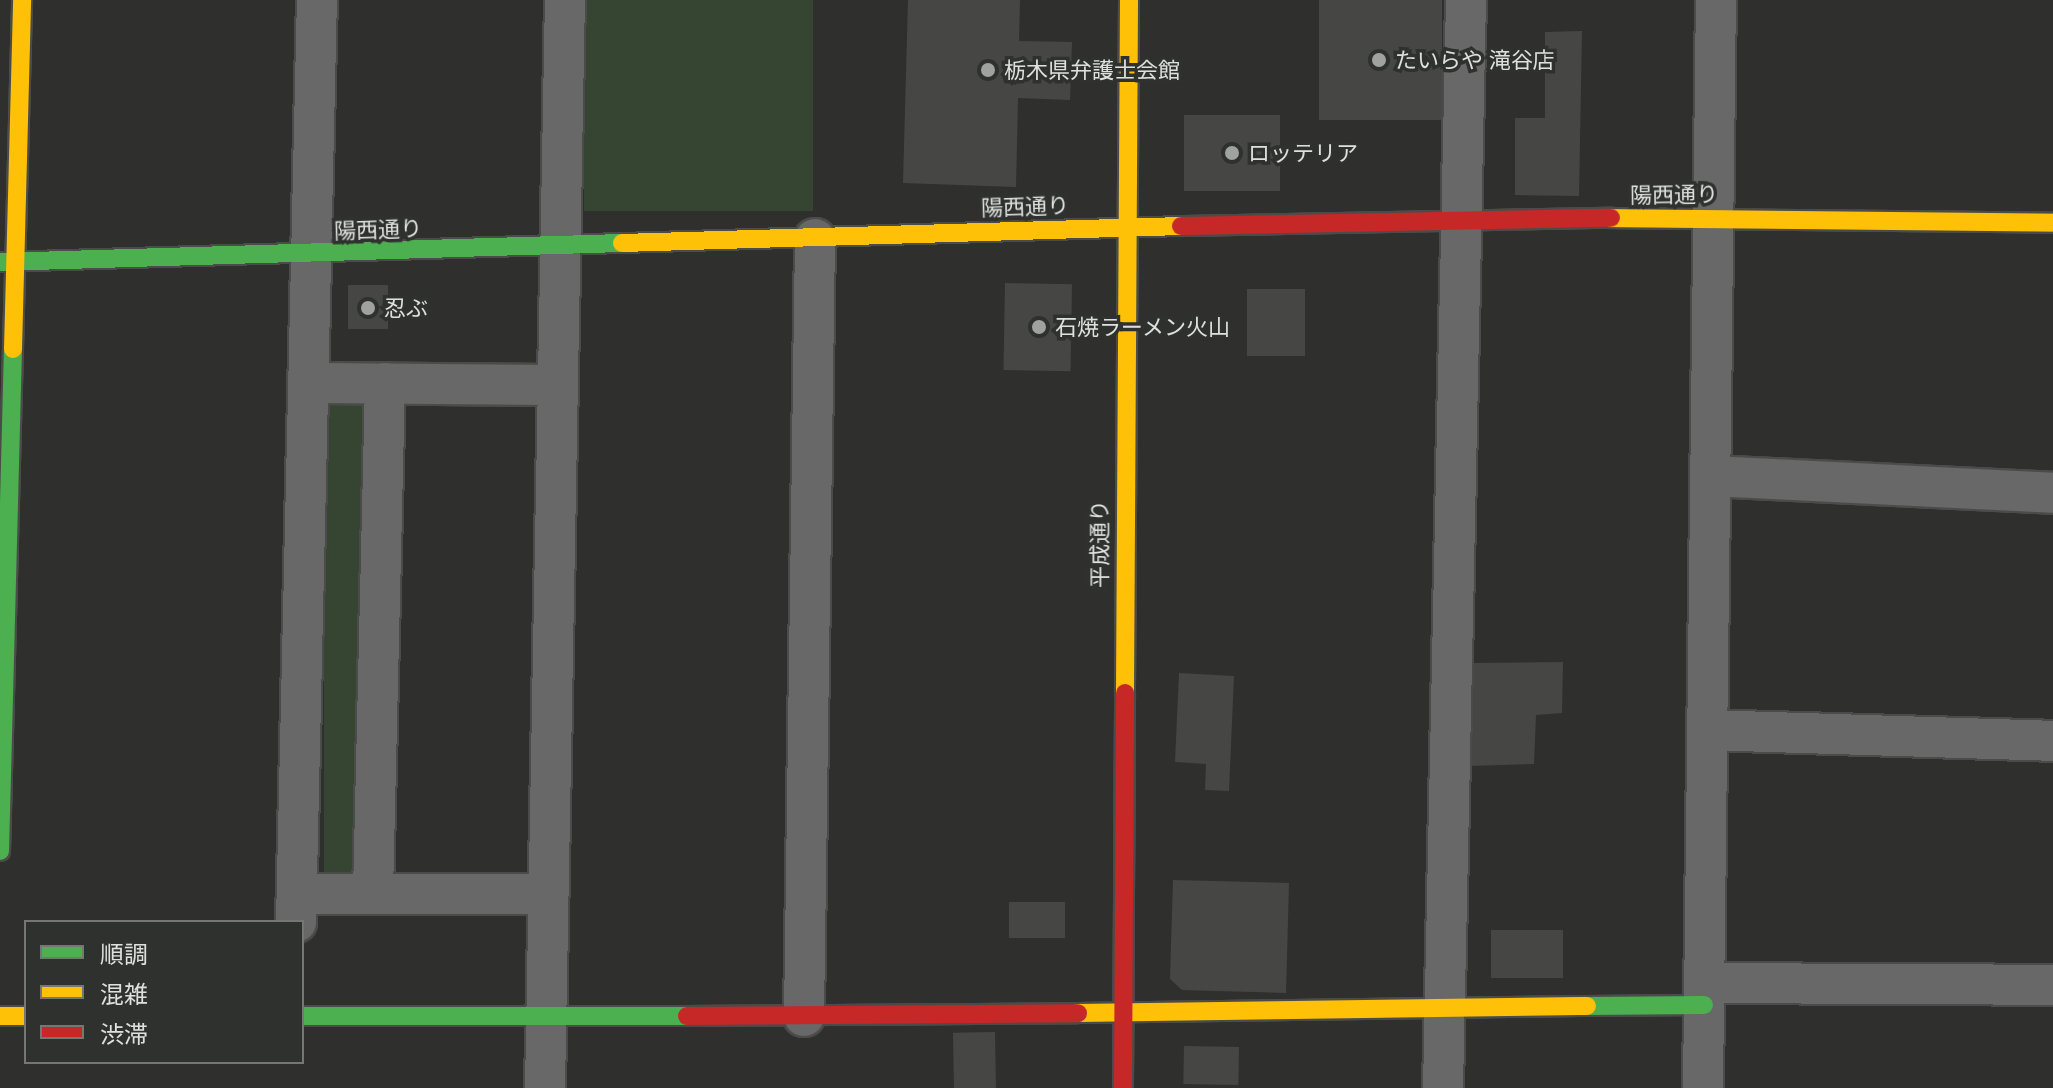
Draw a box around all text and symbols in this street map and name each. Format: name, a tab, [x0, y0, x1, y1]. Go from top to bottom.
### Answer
place label: たいらや 滝谷店	[1395, 47, 1555, 73]
marker: たいらや 滝谷店	[1370, 51, 1388, 69]
place label: 栃木県弁護士会館	[1004, 57, 1180, 83]
marker: 栃木県弁護士会館	[979, 61, 997, 79]
place label: ロッテリア	[1248, 140, 1358, 166]
marker: ロッテリア	[1223, 144, 1241, 162]
street label: 陽西通り	[1630, 180, 1718, 208]
street label: 陽西通り	[981, 191, 1069, 221]
street label: 陽西通り	[334, 214, 422, 244]
place label: 忍ぶ	[384, 295, 428, 321]
marker: 忍ぶ	[359, 299, 377, 317]
place label: 石焼ラーメン火山	[1055, 314, 1231, 340]
marker: 石焼ラーメン火山	[1030, 318, 1048, 336]
street label: 平成通り	[1086, 500, 1112, 588]
legend	[24, 920, 304, 1064]
text: 順調	[100, 937, 148, 970]
text: 混雑	[100, 977, 148, 1010]
text: 渋滞	[100, 1017, 148, 1050]

